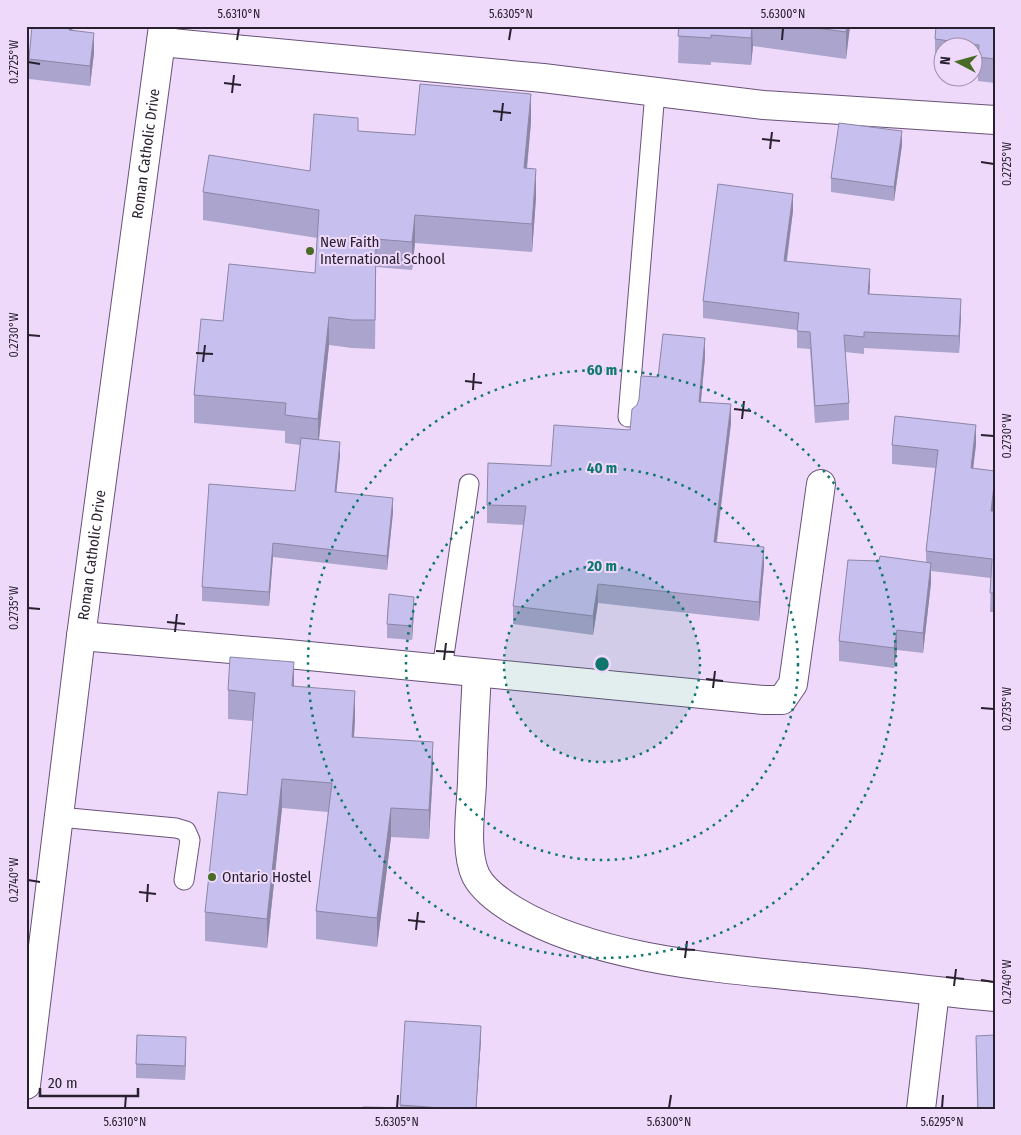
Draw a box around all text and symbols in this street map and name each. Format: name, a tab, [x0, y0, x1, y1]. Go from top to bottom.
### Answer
text: 5.6310°N	[218, 7, 260, 21]
text: 5.6305°N	[489, 7, 533, 21]
text: 5.6300°N	[761, 7, 805, 21]
north arrow	[934, 38, 984, 88]
text: 0.2725°W	[7, 40, 21, 84]
text: N	[937, 56, 954, 66]
street label: Roman Catholic Drive	[128, 87, 163, 220]
text: 0.2725°W	[1000, 142, 1014, 186]
place label: New Faith International School	[320, 233, 445, 268]
marker: New Faith International School	[304, 245, 316, 257]
text: 0.2730°W	[7, 312, 21, 358]
text: 60 m	[587, 361, 617, 379]
text: 0.2730°W	[1000, 413, 1014, 459]
text: 40 m	[587, 459, 617, 477]
street label: Roman Catholic Drive	[74, 489, 110, 621]
text: 20 m	[586, 557, 617, 575]
text: 0.2735°W	[7, 586, 21, 630]
centre of rings	[593, 655, 611, 673]
text: 0.2735°W	[1000, 687, 1014, 731]
text: 0.2740°W	[7, 857, 21, 903]
place label: Ontario Hostel	[222, 868, 311, 886]
marker: Ontario Hostel	[206, 871, 218, 883]
text: 0.2740°W	[1000, 959, 1014, 1005]
scale bar	[40, 1065, 138, 1097]
text: 20 m	[48, 1074, 78, 1092]
text: 5.6310°N	[104, 1115, 146, 1129]
text: 5.6305°N	[375, 1115, 419, 1129]
text: 5.6300°N	[647, 1115, 691, 1129]
text: 5.6295°N	[920, 1115, 964, 1129]

